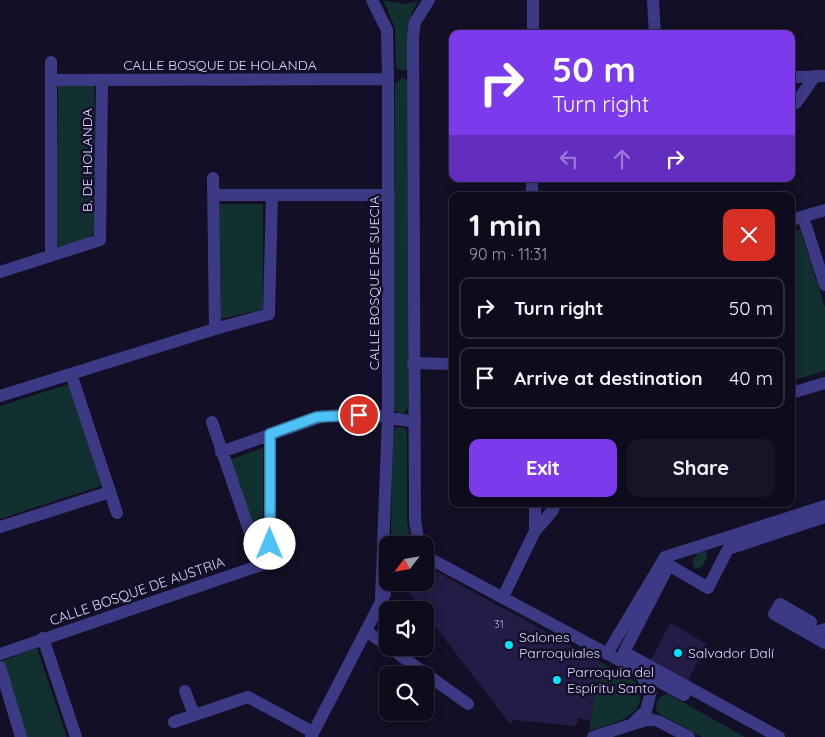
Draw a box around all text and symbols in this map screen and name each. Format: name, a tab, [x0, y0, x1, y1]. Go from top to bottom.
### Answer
text: 50 m	[552, 47, 636, 91]
icon: right	[469, 50, 534, 115]
street label: CALLE BOSQUE DE HOLANDA	[123, 56, 317, 74]
text: Turn right	[552, 90, 649, 118]
street label: B. DE HOLANDA	[78, 108, 96, 212]
icon: left	[555, 145, 583, 173]
icon: ahead	[608, 145, 636, 173]
icon: right	[661, 145, 689, 173]
street label: CALLE BOSQUE DE SUECIA	[365, 196, 383, 370]
text: 1 min	[469, 206, 542, 244]
button: close	[723, 209, 775, 261]
text: 90 m · 11:31	[469, 244, 547, 264]
icon: right	[471, 294, 499, 322]
text: Turn right	[514, 296, 603, 320]
text: 50 m	[729, 296, 773, 320]
icon: arrive	[471, 364, 499, 392]
text: Arrive at destination	[514, 366, 703, 390]
text: 40 m	[729, 366, 773, 390]
pin	[338, 394, 380, 436]
icon: arrive	[345, 401, 373, 429]
button: Exit	[469, 439, 617, 497]
button: Share	[627, 439, 775, 497]
position arrow	[243, 517, 295, 569]
north arrow	[379, 536, 434, 591]
map controls	[379, 536, 434, 721]
street label: CALLE BOSQUE DE AUSTRIA	[47, 553, 227, 629]
button: sound	[379, 601, 434, 656]
house number: 31	[494, 617, 504, 631]
place label: Salones Parroquiales	[519, 628, 600, 662]
marker: Salones Parroquiales	[503, 639, 515, 651]
place label: Salvador Dalí	[688, 644, 774, 662]
marker: Salvador Dalí	[672, 647, 684, 659]
place label: Parroquia del Espíritu Santo	[567, 663, 656, 697]
button: search	[379, 666, 434, 721]
marker: Parroquia del Espíritu Santo	[551, 674, 563, 686]

